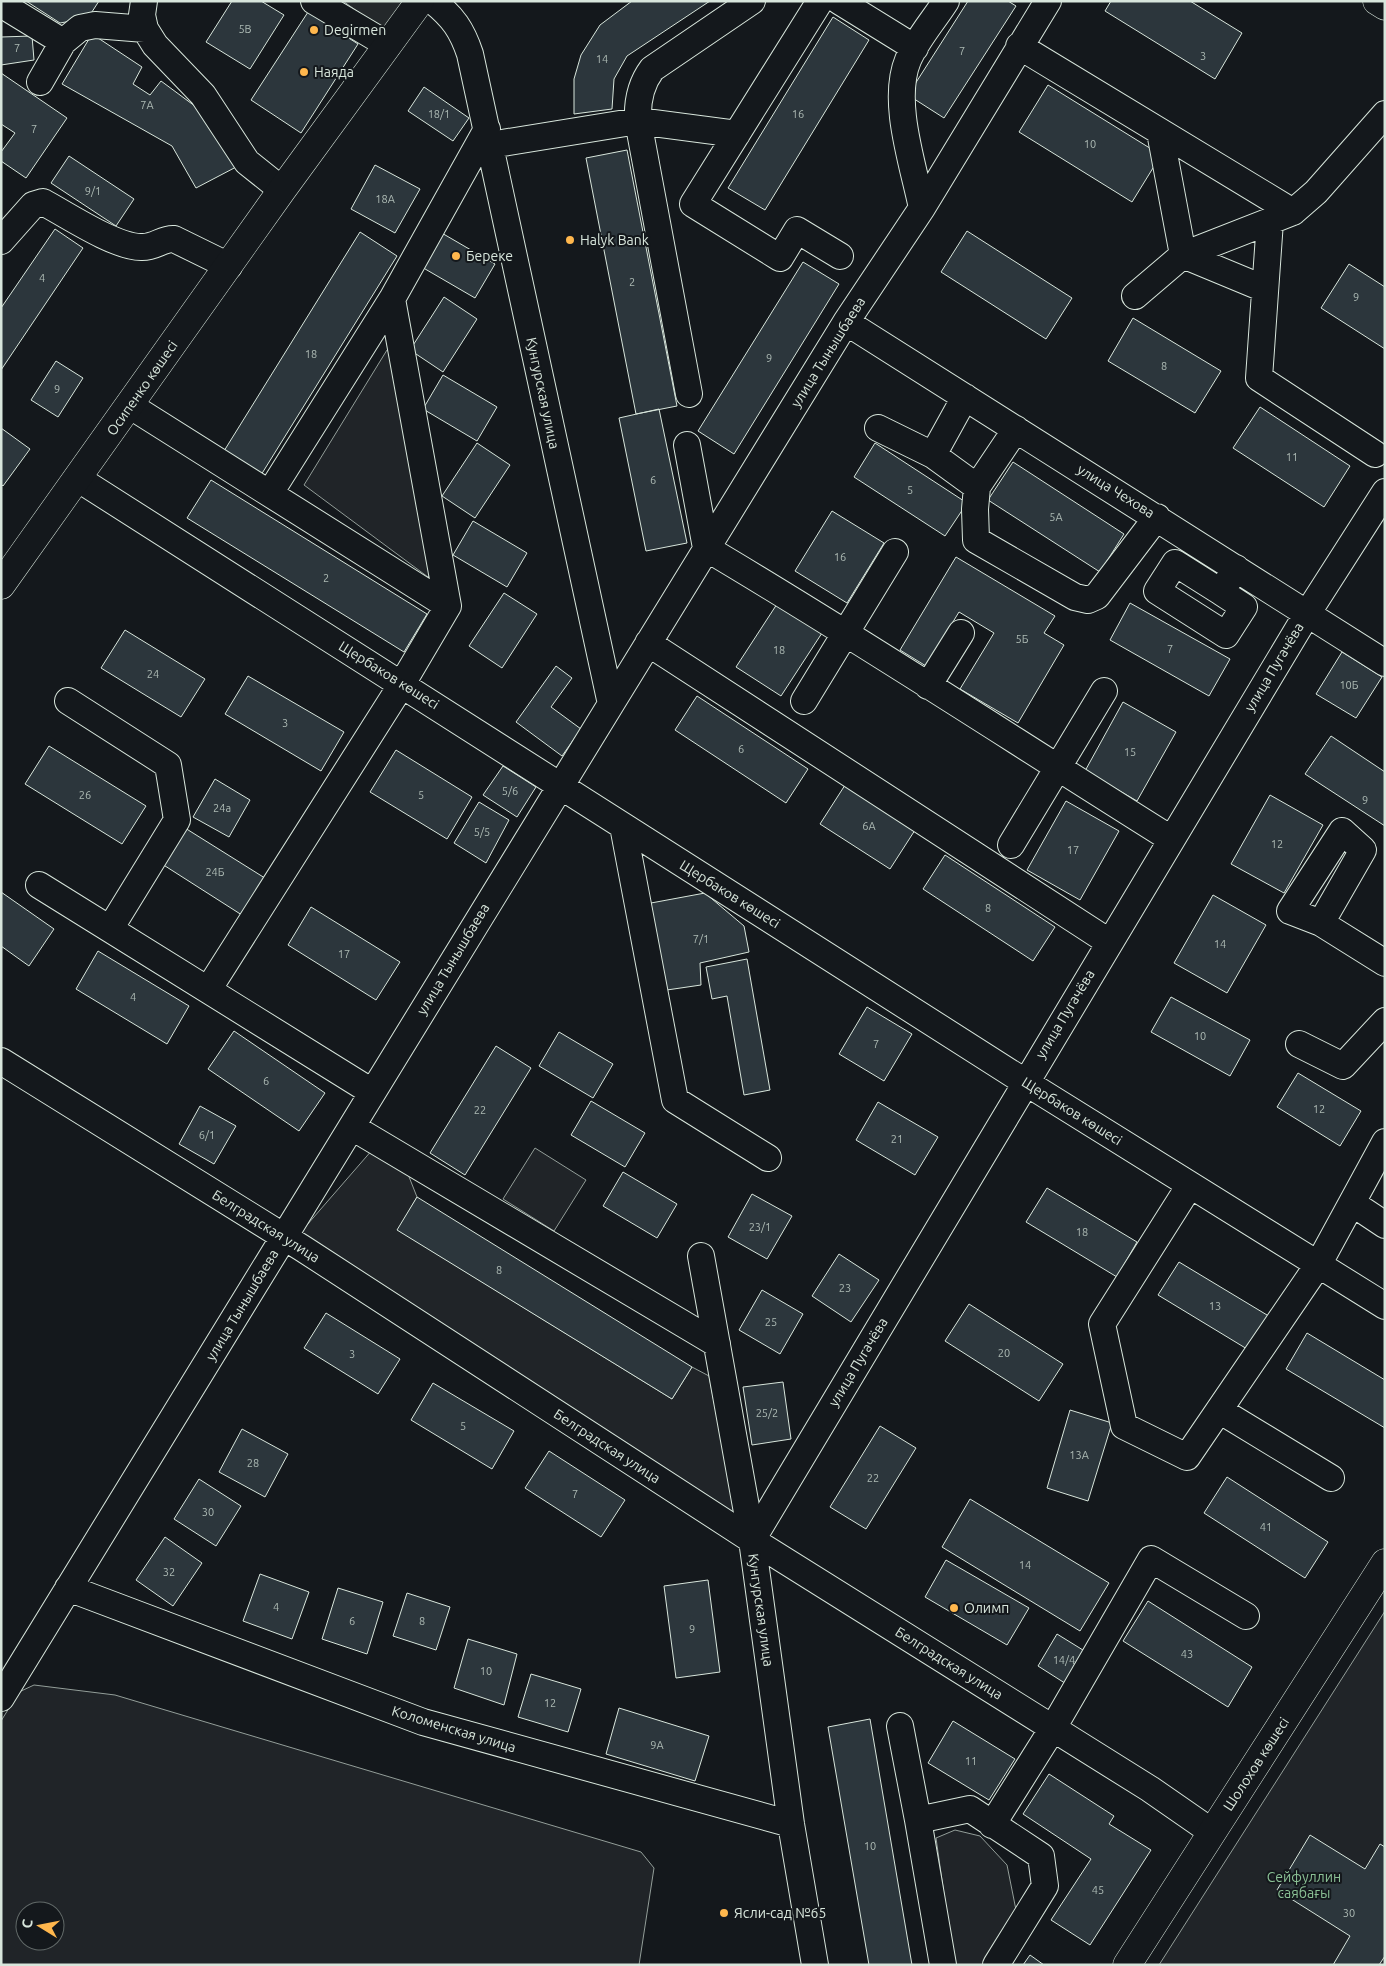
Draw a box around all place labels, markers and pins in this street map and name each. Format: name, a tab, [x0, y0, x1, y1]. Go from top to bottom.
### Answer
place label: Degirmen	[324, 22, 386, 38]
marker: Degirmen	[308, 24, 320, 36]
place label: Наяда	[314, 64, 354, 80]
marker: Наяда	[298, 66, 310, 78]
place label: Halyk Bank	[580, 232, 649, 248]
marker: Halyk Bank	[564, 234, 576, 246]
place label: Береке	[466, 248, 513, 264]
marker: Береке	[450, 250, 462, 262]
place label: Олимп	[964, 1600, 1009, 1616]
marker: Олимп	[948, 1602, 960, 1614]
place label: Ясли-сад №65	[734, 1905, 826, 1921]
marker: Ясли-сад №65	[718, 1907, 730, 1919]

